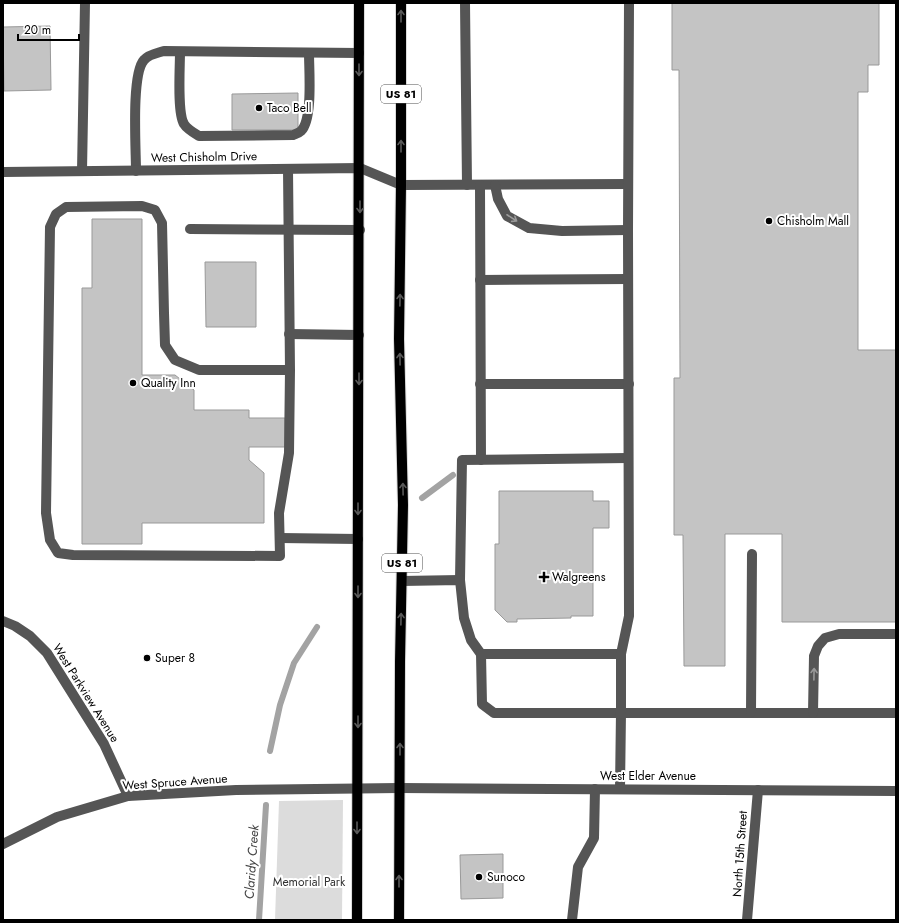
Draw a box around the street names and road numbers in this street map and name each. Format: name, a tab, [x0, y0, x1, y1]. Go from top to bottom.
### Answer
road number: US 81	[381, 85, 421, 103]
street label: West Chisholm Drive	[151, 147, 257, 167]
road number: US 81	[382, 554, 422, 572]
street label: West Parkview Avenue	[48, 640, 124, 746]
street label: West Elder Avenue	[600, 767, 696, 785]
street label: West Spruce Avenue	[122, 769, 228, 795]
street label: North 15th Street	[728, 810, 752, 898]

